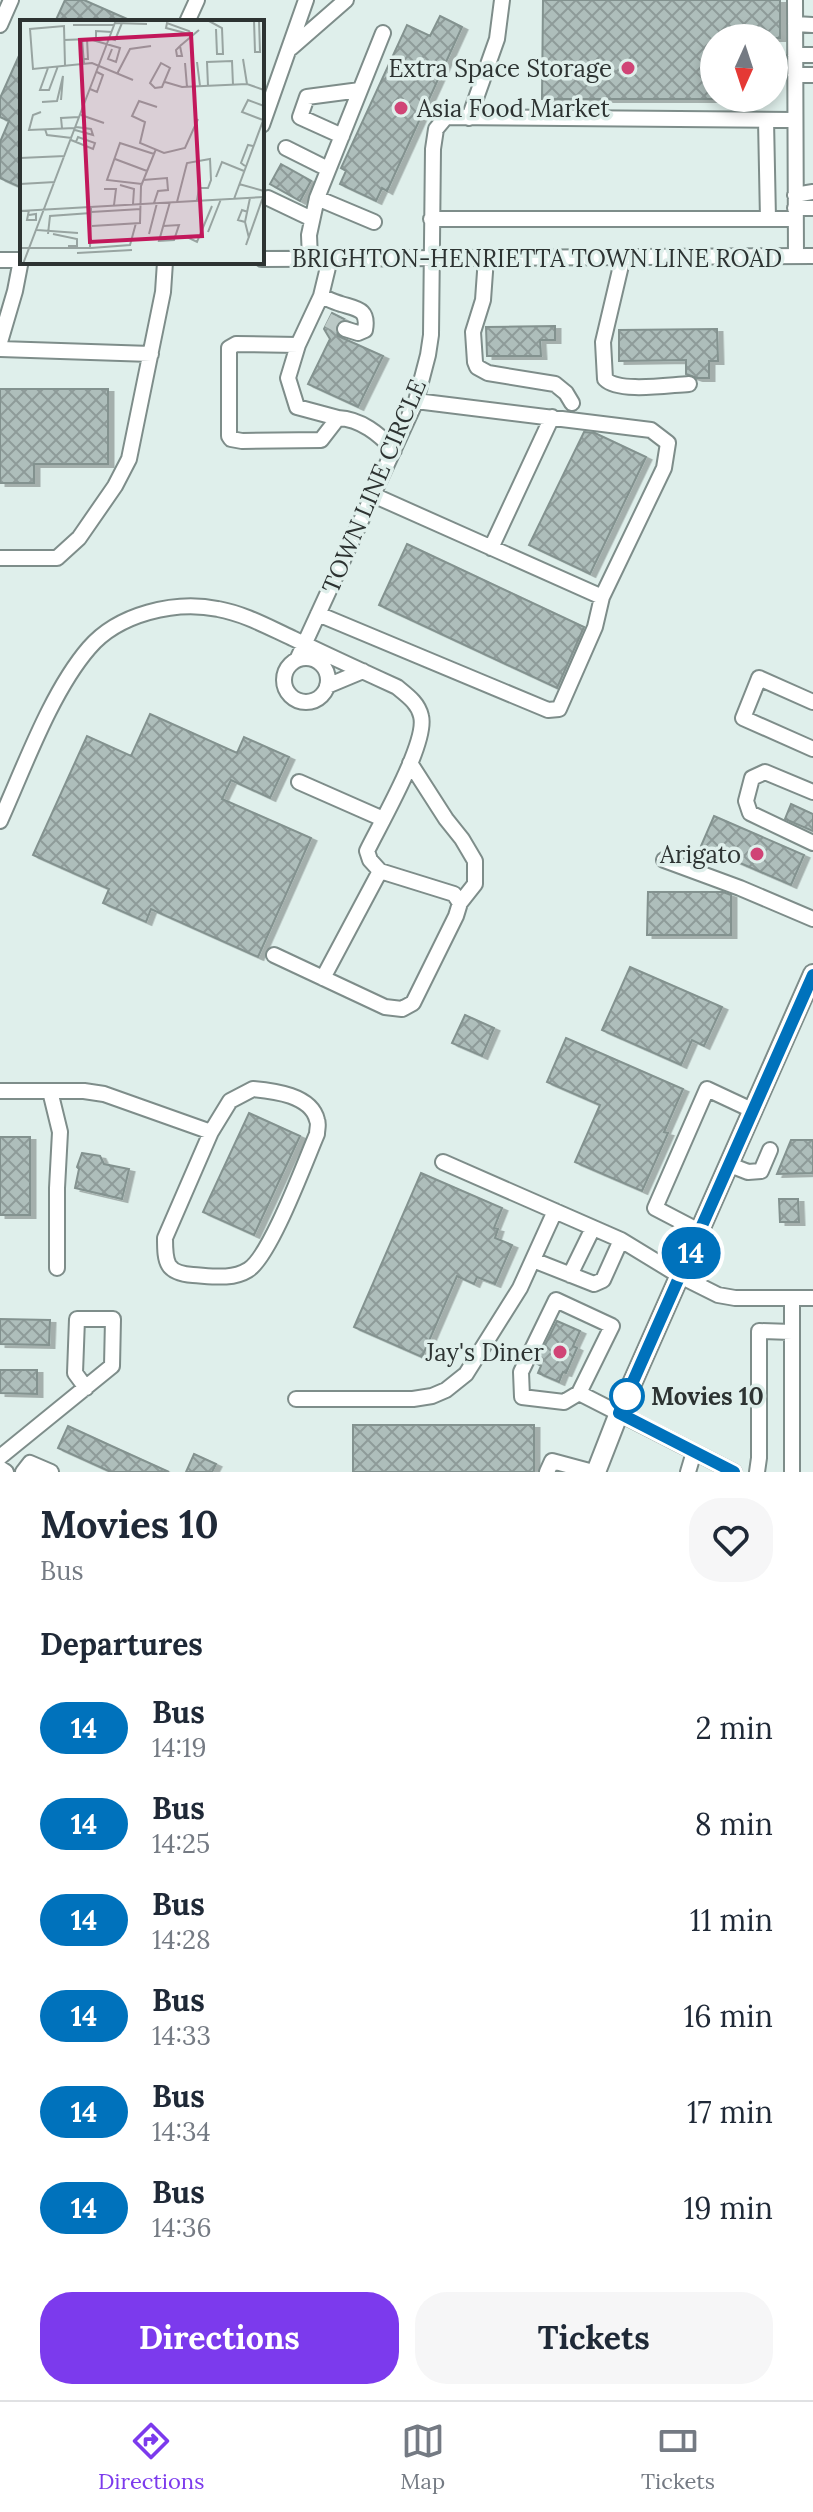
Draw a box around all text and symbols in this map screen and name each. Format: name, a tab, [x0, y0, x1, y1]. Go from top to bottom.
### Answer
inset map	[20, 20, 264, 264]
north arrow	[700, 24, 788, 112]
map controls	[700, 24, 788, 112]
place label: Extra Space Storage	[388, 53, 612, 84]
marker: Extra Space Storage	[619, 59, 637, 77]
place label: Asia Food Market	[416, 93, 610, 124]
marker: Asia Food Market	[392, 99, 410, 117]
street label: BRIGHTON-HENRIETTA TOWN LINE ROAD	[292, 243, 782, 274]
street label: TOWN LINE CIRCLE	[315, 374, 433, 598]
place label: Arigato	[659, 839, 741, 870]
marker: Arigato	[748, 845, 766, 863]
line badge: 14	[655, 1227, 727, 1279]
text: 14	[678, 1235, 704, 1271]
place label: Jay's Diner	[425, 1337, 545, 1368]
marker: Jay's Diner	[551, 1343, 569, 1361]
marker: Movies 10	[610, 1379, 644, 1413]
place label: Movies 10	[651, 1381, 764, 1412]
button: heart	[689, 1498, 773, 1582]
text: Movies 10	[40, 1500, 219, 1548]
text: Bus	[40, 1554, 84, 1587]
text: Departures	[40, 1625, 203, 1663]
text: Bus	[152, 1693, 205, 1731]
text: 2 min	[696, 1709, 773, 1747]
text: 14	[71, 1710, 97, 1746]
text: 14:19	[152, 1731, 207, 1764]
text: Bus	[152, 1789, 205, 1827]
text: 8 min	[695, 1805, 773, 1843]
text: 14	[71, 1806, 97, 1842]
text: 14:25	[152, 1827, 210, 1860]
text: Bus	[152, 1885, 205, 1923]
text: 11 min	[690, 1901, 773, 1939]
text: 14	[71, 1902, 97, 1938]
text: 14:28	[152, 1923, 211, 1956]
text: Bus	[152, 1981, 205, 2019]
text: 16 min	[683, 1997, 773, 2035]
text: 14	[71, 1998, 97, 2034]
text: 14:33	[152, 2019, 211, 2052]
text: Bus	[152, 2077, 205, 2115]
text: 17 min	[687, 2093, 773, 2131]
text: 14	[71, 2094, 97, 2130]
text: 14:34	[152, 2115, 211, 2148]
text: Bus	[152, 2173, 205, 2211]
text: 19 min	[683, 2189, 773, 2227]
text: 14	[71, 2190, 97, 2226]
text: 14:36	[152, 2211, 212, 2244]
button: Directions	[40, 2292, 399, 2384]
button: Tickets	[415, 2292, 773, 2384]
tab: Directions	[98, 2419, 204, 2495]
tab: Map	[400, 2419, 445, 2495]
tab: Tickets	[641, 2419, 715, 2495]

